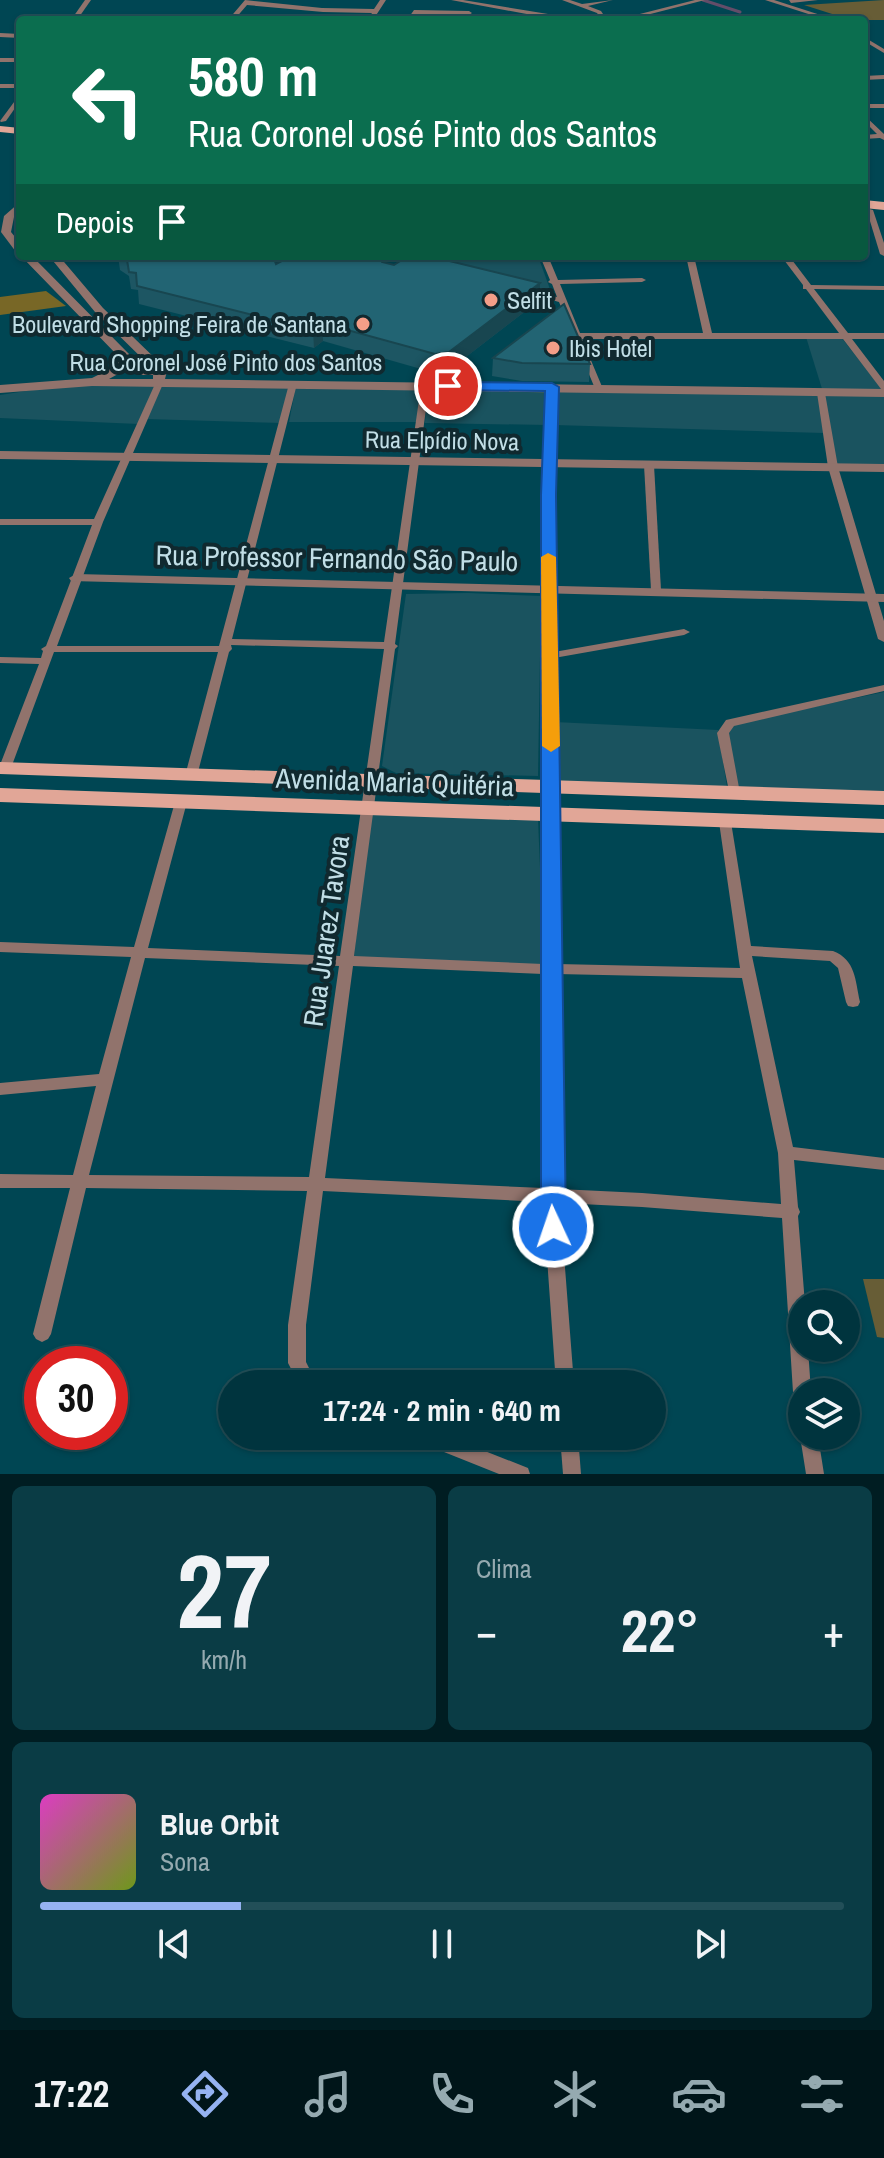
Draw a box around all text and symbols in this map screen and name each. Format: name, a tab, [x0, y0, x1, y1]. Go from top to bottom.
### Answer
text: 580 m	[188, 38, 318, 113]
icon: left	[56, 48, 160, 152]
text: Rua Coronel José Pinto dos Santos	[188, 110, 657, 158]
icon: arrive	[150, 200, 194, 244]
text: Depois	[56, 202, 134, 242]
place label: Selfit	[507, 284, 552, 316]
marker: Selfit	[482, 291, 500, 309]
place label: Boulevard Shopping Feira de Santana	[12, 308, 347, 340]
marker: Boulevard Shopping Feira de Santana	[354, 315, 372, 333]
place label: Ibis Hotel	[569, 332, 652, 364]
marker: Ibis Hotel	[544, 339, 562, 357]
street label: Rua Coronel José Pinto dos Santos	[70, 346, 382, 378]
pin	[414, 352, 482, 420]
icon: arrive	[426, 364, 470, 408]
street label: Rua Elpídio Nova	[365, 423, 519, 457]
street label: Rua Professor Fernando São Paulo	[155, 536, 519, 580]
street label: Avenida Maria Quitéria	[274, 759, 515, 805]
street label: Rua Juarez Tavora	[294, 833, 358, 1029]
position arrow	[511, 1185, 595, 1269]
map controls	[788, 1290, 860, 1450]
button: search	[788, 1290, 860, 1362]
speed limit sign: 30	[24, 1346, 128, 1450]
button: layers	[788, 1378, 860, 1450]
text: 17:24 · 2 min · 640 m	[323, 1390, 561, 1430]
text: 27	[177, 1520, 271, 1660]
text: Clima	[476, 1551, 532, 1586]
text: 22°	[621, 1590, 699, 1671]
text: −	[476, 1601, 497, 1661]
text: +	[823, 1601, 844, 1661]
text: km/h	[201, 1642, 247, 1677]
text: Blue Orbit	[160, 1804, 279, 1844]
text: Sona	[160, 1844, 210, 1879]
icon: previous	[152, 1922, 196, 1966]
icon: pause	[420, 1922, 464, 1966]
icon: next	[688, 1922, 732, 1966]
icon: directions	[177, 2066, 233, 2122]
icon: music	[300, 2066, 356, 2122]
icon: phone	[424, 2066, 480, 2122]
icon: climate	[547, 2066, 603, 2122]
icon: car	[671, 2066, 727, 2122]
icon: filters	[794, 2066, 850, 2122]
text: 17:22	[34, 2070, 109, 2118]

